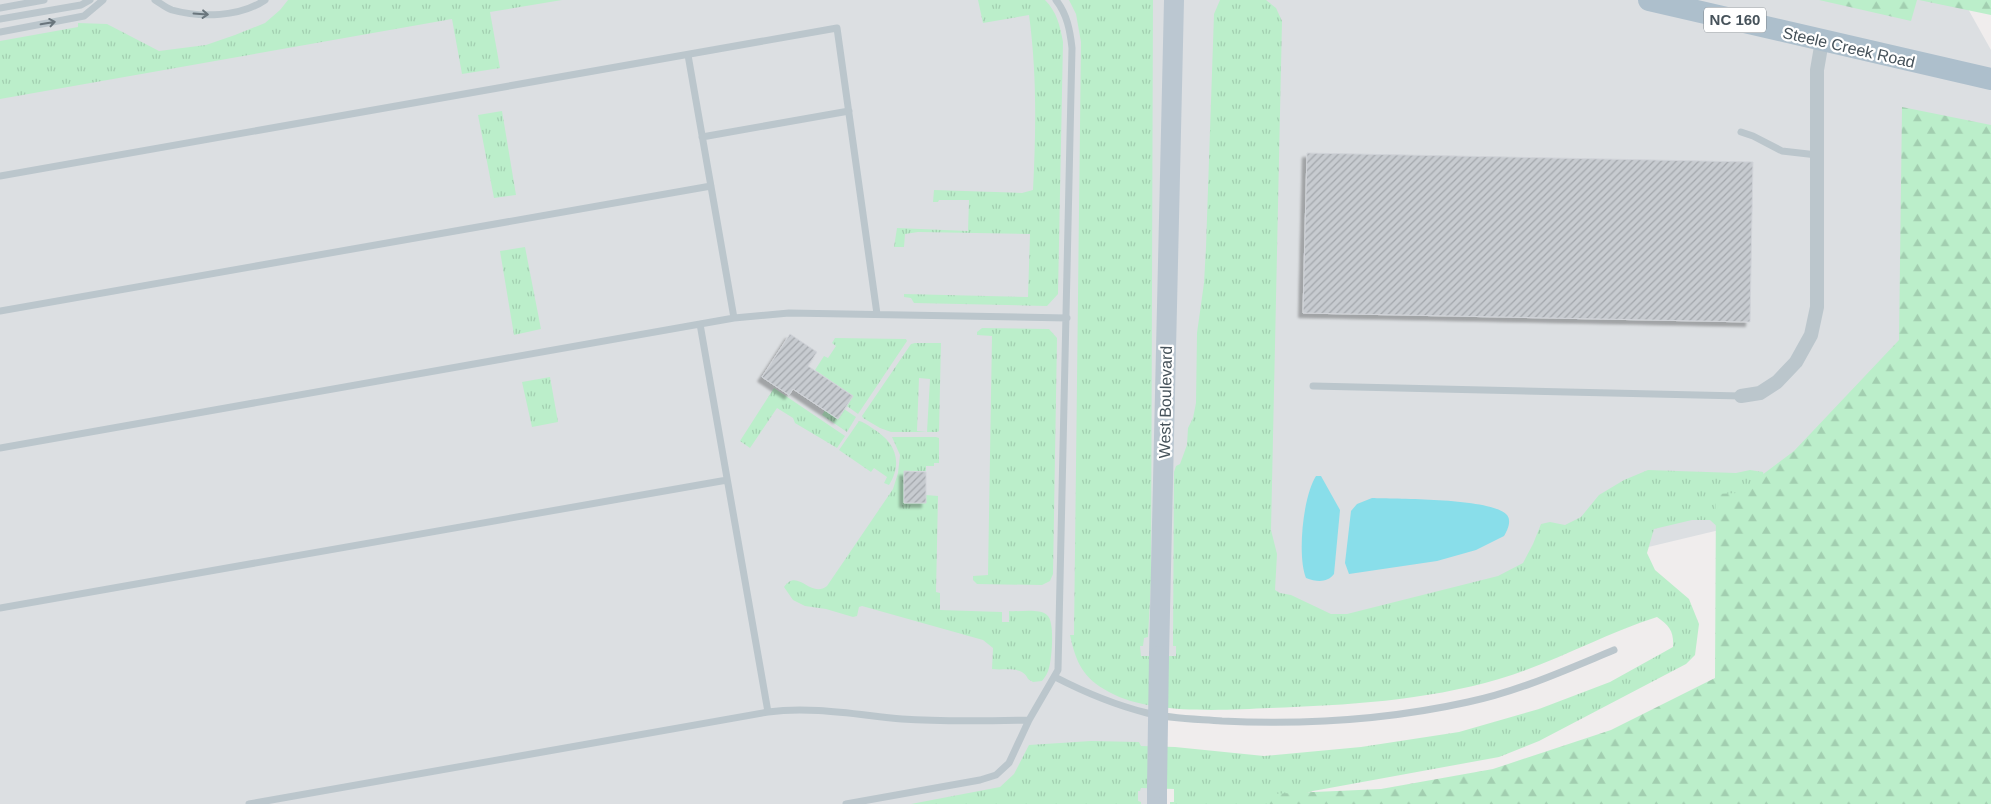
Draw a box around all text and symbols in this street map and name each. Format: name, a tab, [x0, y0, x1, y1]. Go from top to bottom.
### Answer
road number: NC 160	[1704, 8, 1766, 32]
one-way arrow	[192, 9, 208, 18]
one-way arrow	[40, 18, 56, 27]
street label: Steele Creek Road	[1781, 24, 1917, 71]
street label: West Boulevard	[1156, 346, 1175, 458]

